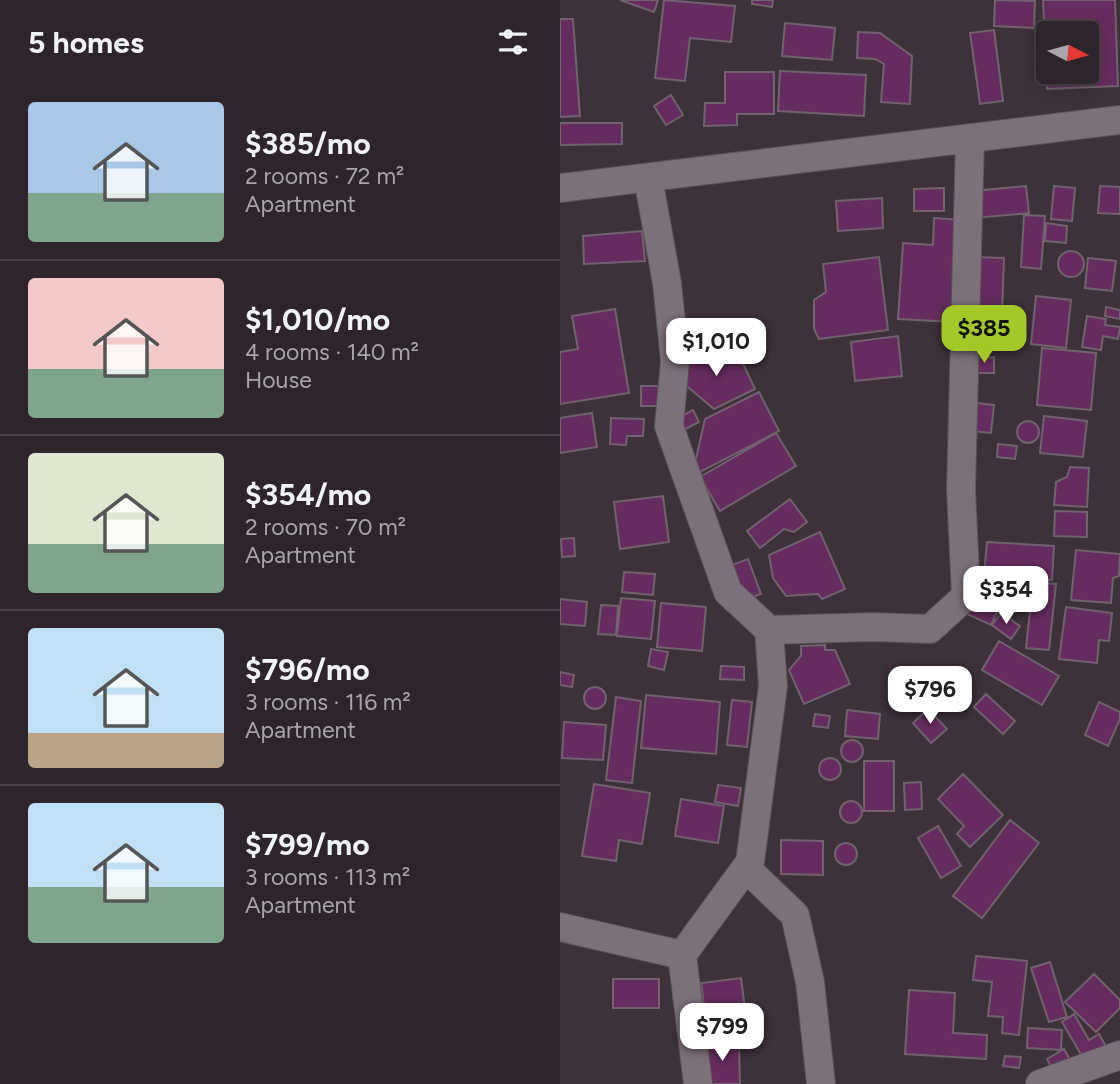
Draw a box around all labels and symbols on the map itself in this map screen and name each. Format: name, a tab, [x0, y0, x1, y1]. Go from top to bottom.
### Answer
north arrow	[1036, 21, 1099, 84]
pin: $385	[943, 306, 1025, 365]
pin: $1,010	[659, 318, 773, 378]
pin: $354	[965, 566, 1047, 626]
pin: $796	[889, 666, 971, 726]
pin: $799	[681, 1004, 763, 1063]

